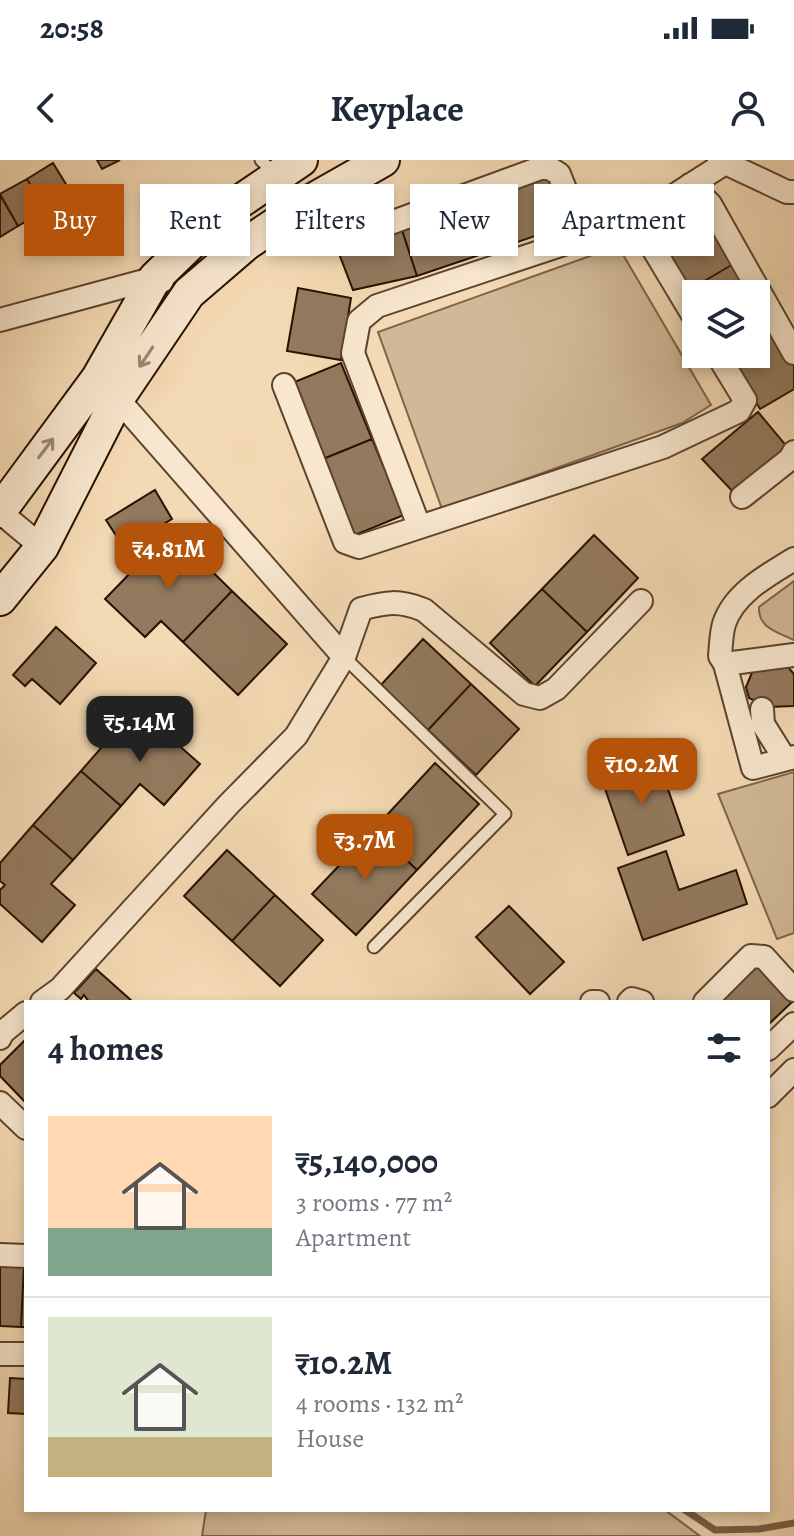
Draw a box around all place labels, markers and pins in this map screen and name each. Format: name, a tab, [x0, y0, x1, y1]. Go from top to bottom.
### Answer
pin: ₹4.81M	[104, 523, 234, 591]
pin: ₹5.14M	[75, 696, 205, 764]
pin: ₹10.2M	[577, 738, 707, 806]
pin: ₹3.7M	[309, 814, 421, 882]

